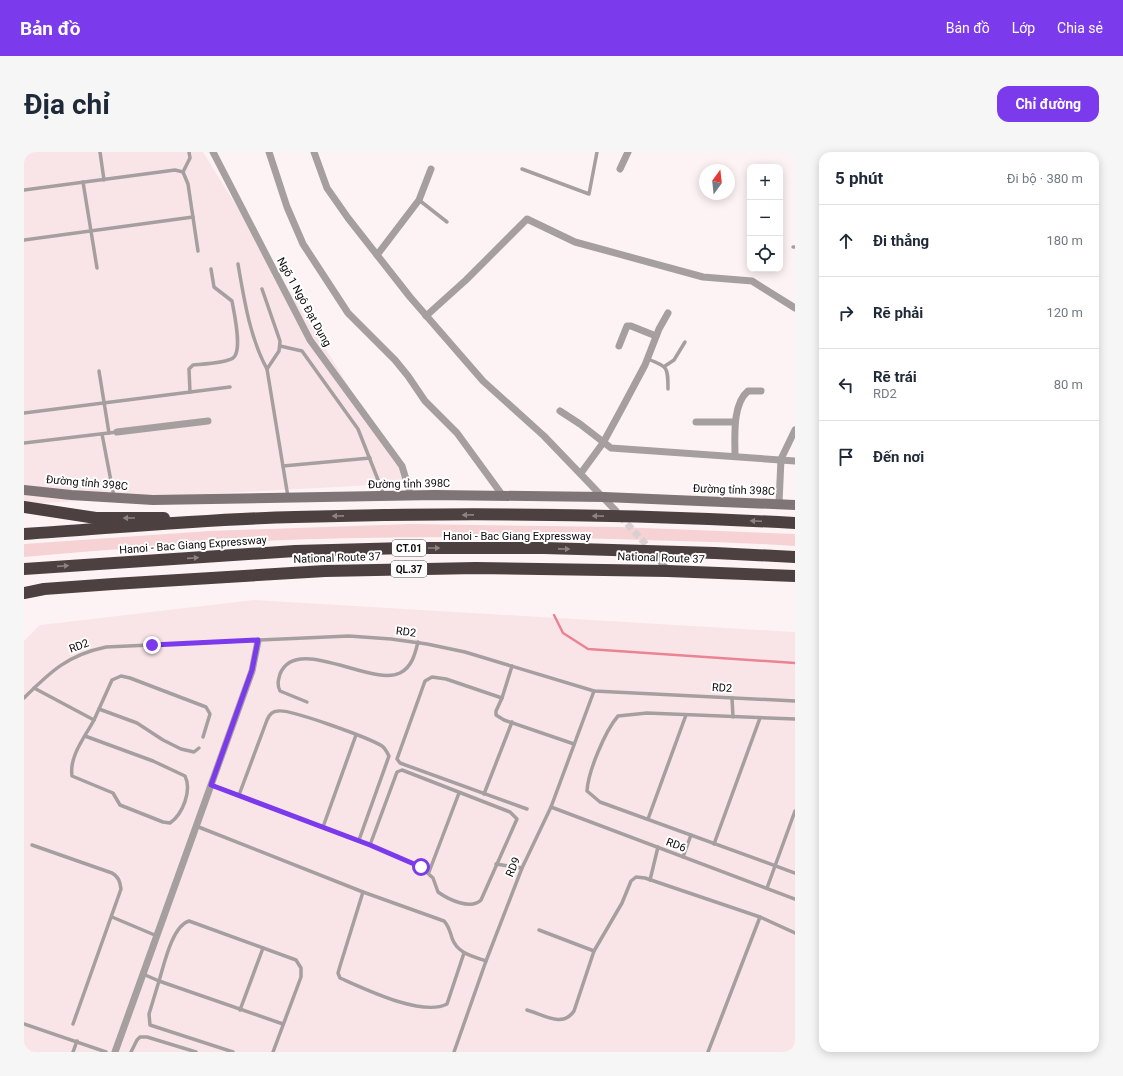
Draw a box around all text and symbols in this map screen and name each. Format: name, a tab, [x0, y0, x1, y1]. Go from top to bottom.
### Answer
text: Bản đồ	[20, 17, 80, 40]
text: Bản đồ	[946, 20, 990, 36]
text: Lớp	[1012, 20, 1035, 36]
text: Chia sẻ	[1057, 20, 1103, 36]
button: Chỉ đường	[997, 86, 1099, 122]
text: Địa chỉ	[24, 88, 110, 121]
north arrow	[699, 164, 735, 200]
map controls	[747, 164, 783, 272]
button: +	[747, 164, 783, 200]
text: 5 phút	[835, 168, 883, 188]
text: Đi bộ · 380 m	[1007, 171, 1083, 186]
button: −	[747, 200, 783, 236]
icon: ahead	[835, 230, 857, 252]
text: Đi thẳng	[873, 232, 929, 250]
text: 180 m	[1046, 233, 1083, 248]
button: locate	[747, 236, 783, 272]
street label: Ngõ 1 Ngô Đạt Dụng	[274, 255, 334, 349]
icon: right	[835, 302, 857, 324]
text: Rẽ phải	[873, 304, 923, 322]
text: 120 m	[1046, 305, 1083, 320]
text: Rẽ trái	[873, 368, 917, 386]
icon: left	[835, 374, 857, 396]
text: 80 m	[1054, 377, 1083, 392]
text: RD2	[873, 386, 897, 401]
icon: arrive	[835, 446, 857, 468]
text: Đến nơi	[873, 448, 924, 466]
street label: Đường tỉnh 398C	[45, 473, 129, 493]
street label: Đường tỉnh 398C	[368, 477, 450, 491]
street label: Đường tỉnh 398C	[693, 482, 775, 498]
one-way arrow	[461, 512, 474, 518]
one-way arrow	[331, 513, 344, 519]
one-way arrow	[591, 513, 604, 519]
one-way arrow	[122, 515, 135, 521]
one-way arrow	[749, 518, 762, 524]
street label: Hanoi - Bac Giang Expressway	[443, 530, 592, 543]
street label: Hanoi - Bac Giang Expressway	[119, 533, 268, 557]
road number: CT.01	[392, 540, 426, 556]
one-way arrow	[428, 545, 441, 551]
one-way arrow	[558, 546, 571, 552]
street label: National Route 37	[293, 550, 381, 566]
street label: National Route 37	[617, 550, 705, 566]
one-way arrow	[187, 554, 199, 561]
road number: QL.37	[391, 561, 427, 577]
one-way arrow	[57, 563, 69, 570]
street label: RD2	[395, 624, 417, 640]
street label: RD2	[67, 636, 91, 656]
route end	[143, 636, 161, 654]
street label: RD2	[712, 681, 732, 695]
street label: RD6	[664, 835, 688, 855]
street label: RD9	[503, 855, 523, 879]
route start	[412, 858, 430, 876]

